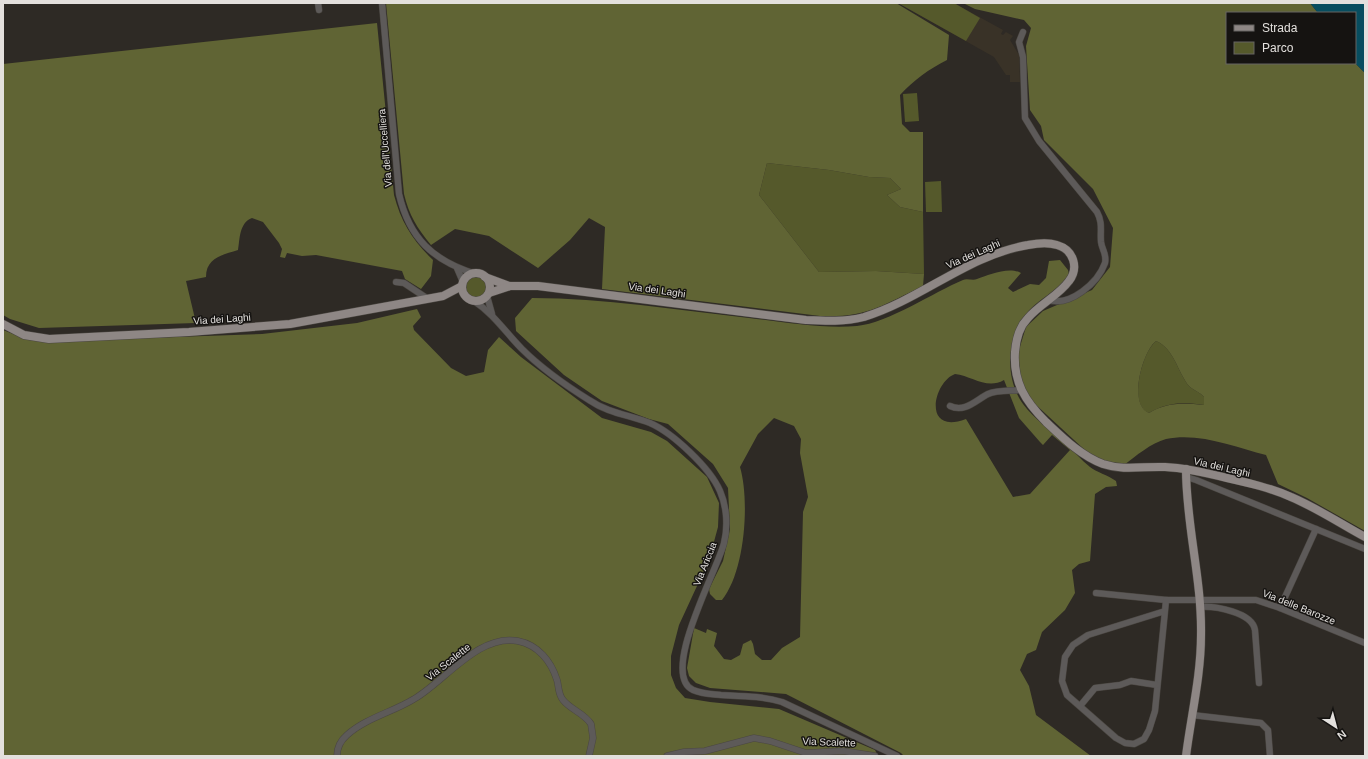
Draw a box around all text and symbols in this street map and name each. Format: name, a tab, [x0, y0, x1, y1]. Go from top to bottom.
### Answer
legend	[1226, 12, 1356, 64]
text: Strada	[1262, 21, 1298, 35]
text: Parco	[1262, 41, 1294, 55]
street label: Via dell'Uccelliera	[376, 108, 394, 188]
street label: Via dei Laghi	[944, 237, 1002, 271]
street label: Via dei Laghi	[628, 281, 686, 299]
street label: Via dei Laghi	[193, 312, 251, 326]
street label: Via dei Laghi	[1193, 455, 1251, 479]
street label: Via Ariccia	[691, 540, 719, 588]
street label: Via delle Barozze	[1261, 587, 1337, 627]
street label: Via Scalette	[424, 641, 473, 683]
north arrow	[1316, 707, 1356, 747]
text: N	[1335, 728, 1349, 742]
street label: Via Scalette	[802, 736, 856, 748]

